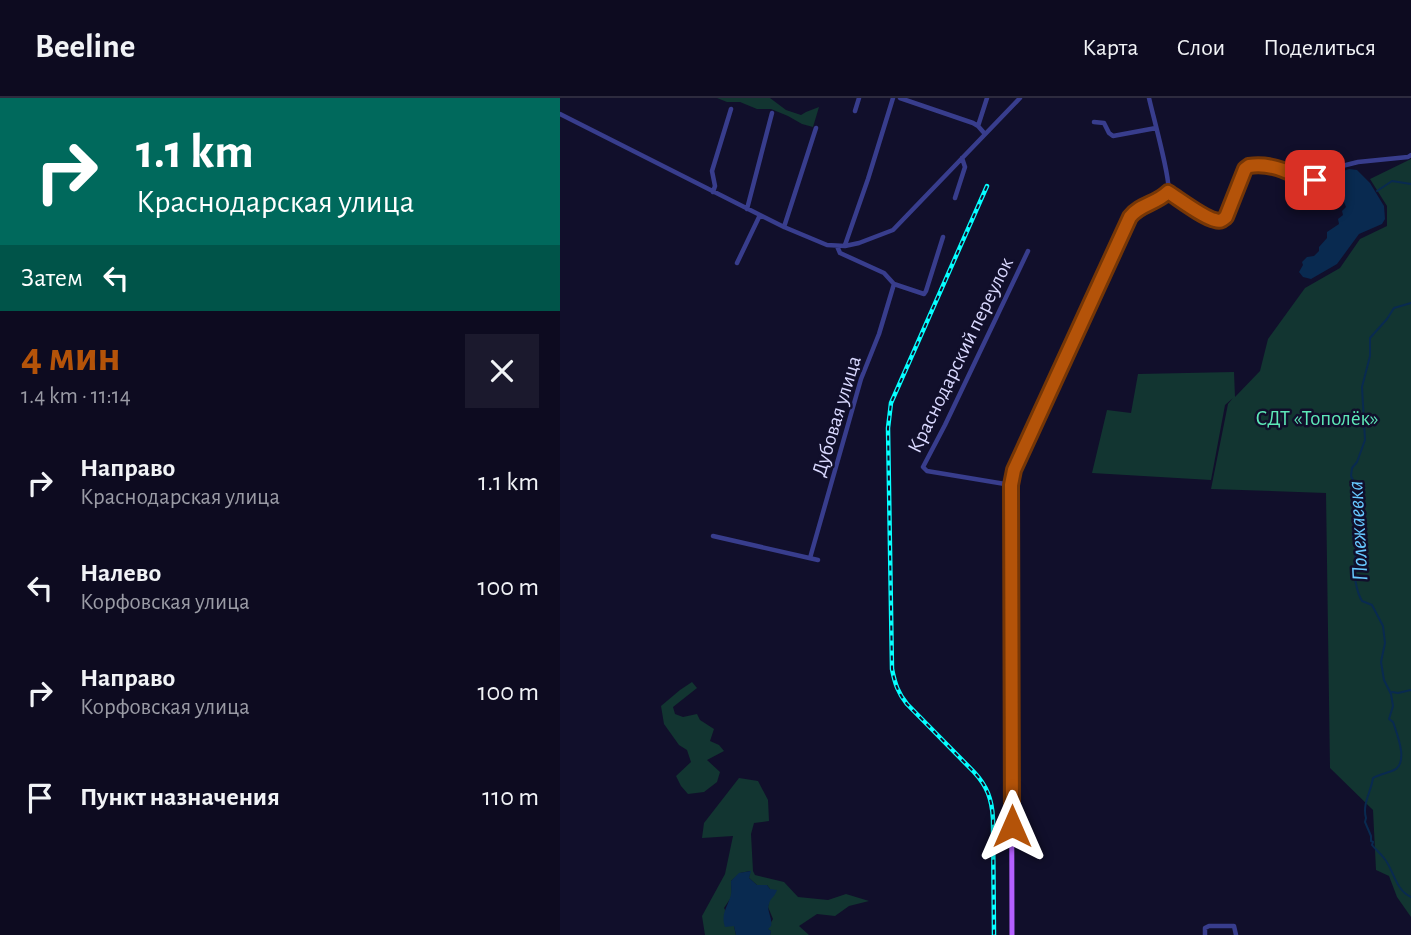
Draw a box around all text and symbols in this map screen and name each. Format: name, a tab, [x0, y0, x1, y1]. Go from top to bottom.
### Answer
text: Beeline	[35, 31, 135, 64]
text: Карта	[1082, 36, 1138, 60]
text: Слои	[1176, 36, 1225, 60]
text: Поделиться	[1263, 36, 1376, 60]
icon: right	[21, 126, 112, 217]
text: 1.1 km	[136, 128, 254, 177]
pin	[1285, 150, 1345, 210]
icon: arrive	[1296, 161, 1334, 199]
text: Краснодарская улица	[136, 186, 414, 218]
street label: Краснодарский переулок	[904, 254, 1017, 456]
icon: left	[97, 259, 135, 297]
text: Затем	[21, 265, 83, 291]
button: close	[465, 334, 539, 408]
text: 4 мин	[21, 336, 121, 378]
street label: Дубовая улица	[808, 353, 865, 479]
text: 1.4 km · 11:14	[21, 385, 131, 408]
park label: СДТ «Тополёк»	[1255, 408, 1379, 429]
text: Направо	[80, 455, 175, 481]
icon: right	[21, 464, 59, 502]
text: 1.1 km	[478, 469, 539, 495]
water label: Полежаевка	[1344, 480, 1373, 582]
text: Краснодарская улица	[80, 486, 280, 509]
text: Налево	[80, 560, 161, 586]
icon: left	[21, 569, 59, 607]
text: 100 m	[478, 574, 539, 600]
text: Корфовская улица	[80, 591, 250, 614]
text: Направо	[80, 665, 175, 691]
icon: right	[21, 674, 59, 712]
text: 100 m	[478, 679, 539, 705]
text: Корфовская улица	[80, 696, 250, 719]
icon: arrive	[21, 779, 59, 817]
text: Пункт назначения	[80, 784, 280, 810]
text: 110 m	[482, 784, 539, 810]
position arrow	[975, 789, 1049, 863]

